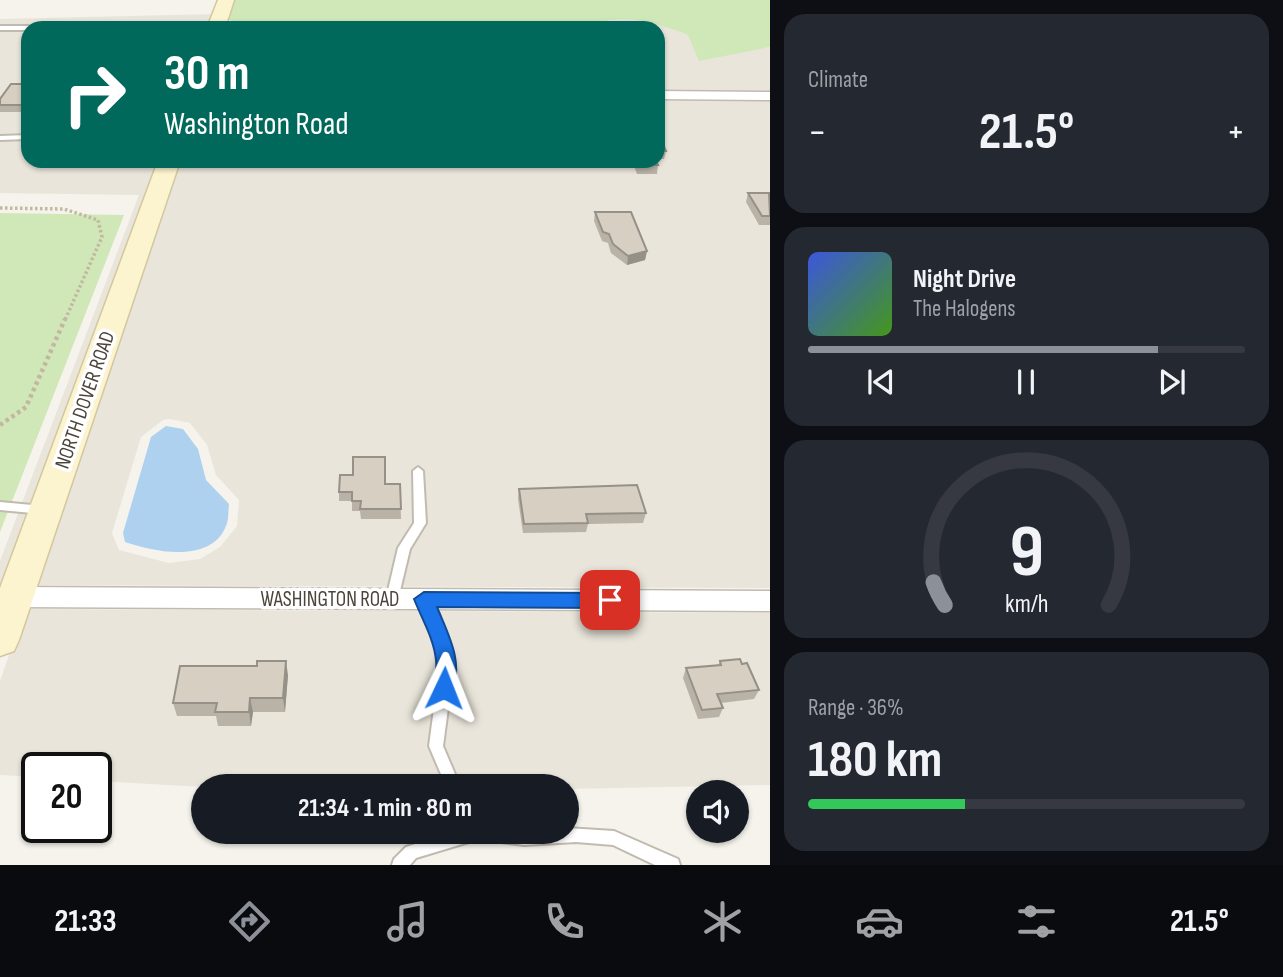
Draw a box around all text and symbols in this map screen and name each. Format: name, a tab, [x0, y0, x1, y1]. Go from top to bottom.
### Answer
text: 30 m	[164, 45, 249, 104]
icon: right	[49, 49, 140, 140]
text: Climate	[808, 66, 868, 94]
text: 21.5°	[979, 101, 1074, 164]
text: Washington Road	[164, 105, 349, 144]
text: −	[808, 110, 827, 155]
text: +	[1226, 110, 1245, 155]
text: Night Drive	[913, 264, 1016, 295]
text: The Halogens	[913, 295, 1016, 323]
street label: NORTH DOVER ROAD	[50, 328, 120, 472]
icon: previous	[862, 363, 900, 401]
icon: pause	[1007, 363, 1045, 401]
icon: next	[1153, 363, 1191, 401]
text: 9	[1009, 509, 1044, 597]
pin	[580, 570, 640, 630]
icon: arrive	[591, 581, 629, 619]
street label: WASHINGTON ROAD	[261, 587, 399, 612]
text: km/h	[1005, 589, 1048, 620]
position arrow	[407, 651, 481, 725]
text: Range · 36%	[808, 694, 904, 722]
text: 180 km	[808, 729, 942, 792]
speed limit sign: 20	[21, 752, 112, 843]
map controls	[686, 780, 749, 843]
button: sound	[686, 780, 749, 843]
text: 21:34 · 1 min · 80 m	[298, 793, 472, 824]
icon: directions	[225, 897, 274, 946]
icon: music	[383, 897, 432, 946]
icon: phone	[540, 897, 589, 946]
icon: climate	[698, 897, 747, 946]
icon: car	[855, 897, 904, 946]
icon: filters	[1012, 897, 1061, 946]
text: 21:33	[54, 902, 117, 941]
text: 21.5°	[1170, 902, 1229, 941]

